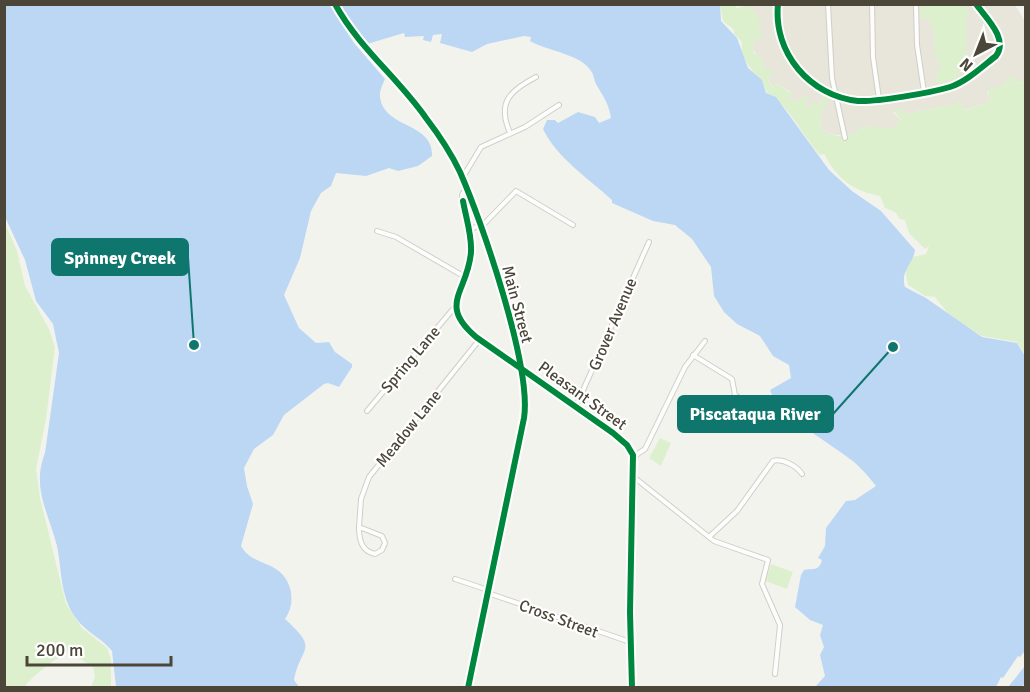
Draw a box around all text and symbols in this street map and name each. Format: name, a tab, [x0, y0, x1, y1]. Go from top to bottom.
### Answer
north arrow	[946, 24, 1006, 84]
text: N	[956, 53, 977, 76]
callout: Spinney Creek	[52, 239, 188, 275]
text: Spinney Creek	[64, 247, 176, 269]
street label: Main Street	[497, 263, 537, 346]
street label: Grover Avenue	[584, 275, 641, 374]
street label: Spring Lane	[377, 322, 445, 397]
street label: Pleasant Street	[534, 357, 631, 435]
street label: Meadow Lane	[372, 386, 446, 471]
callout: Piscataqua River	[678, 396, 833, 432]
text: Piscataqua River	[689, 403, 821, 425]
street label: Cross Street	[516, 595, 601, 643]
scale bar	[27, 629, 171, 667]
text: 200 m	[36, 639, 83, 661]

